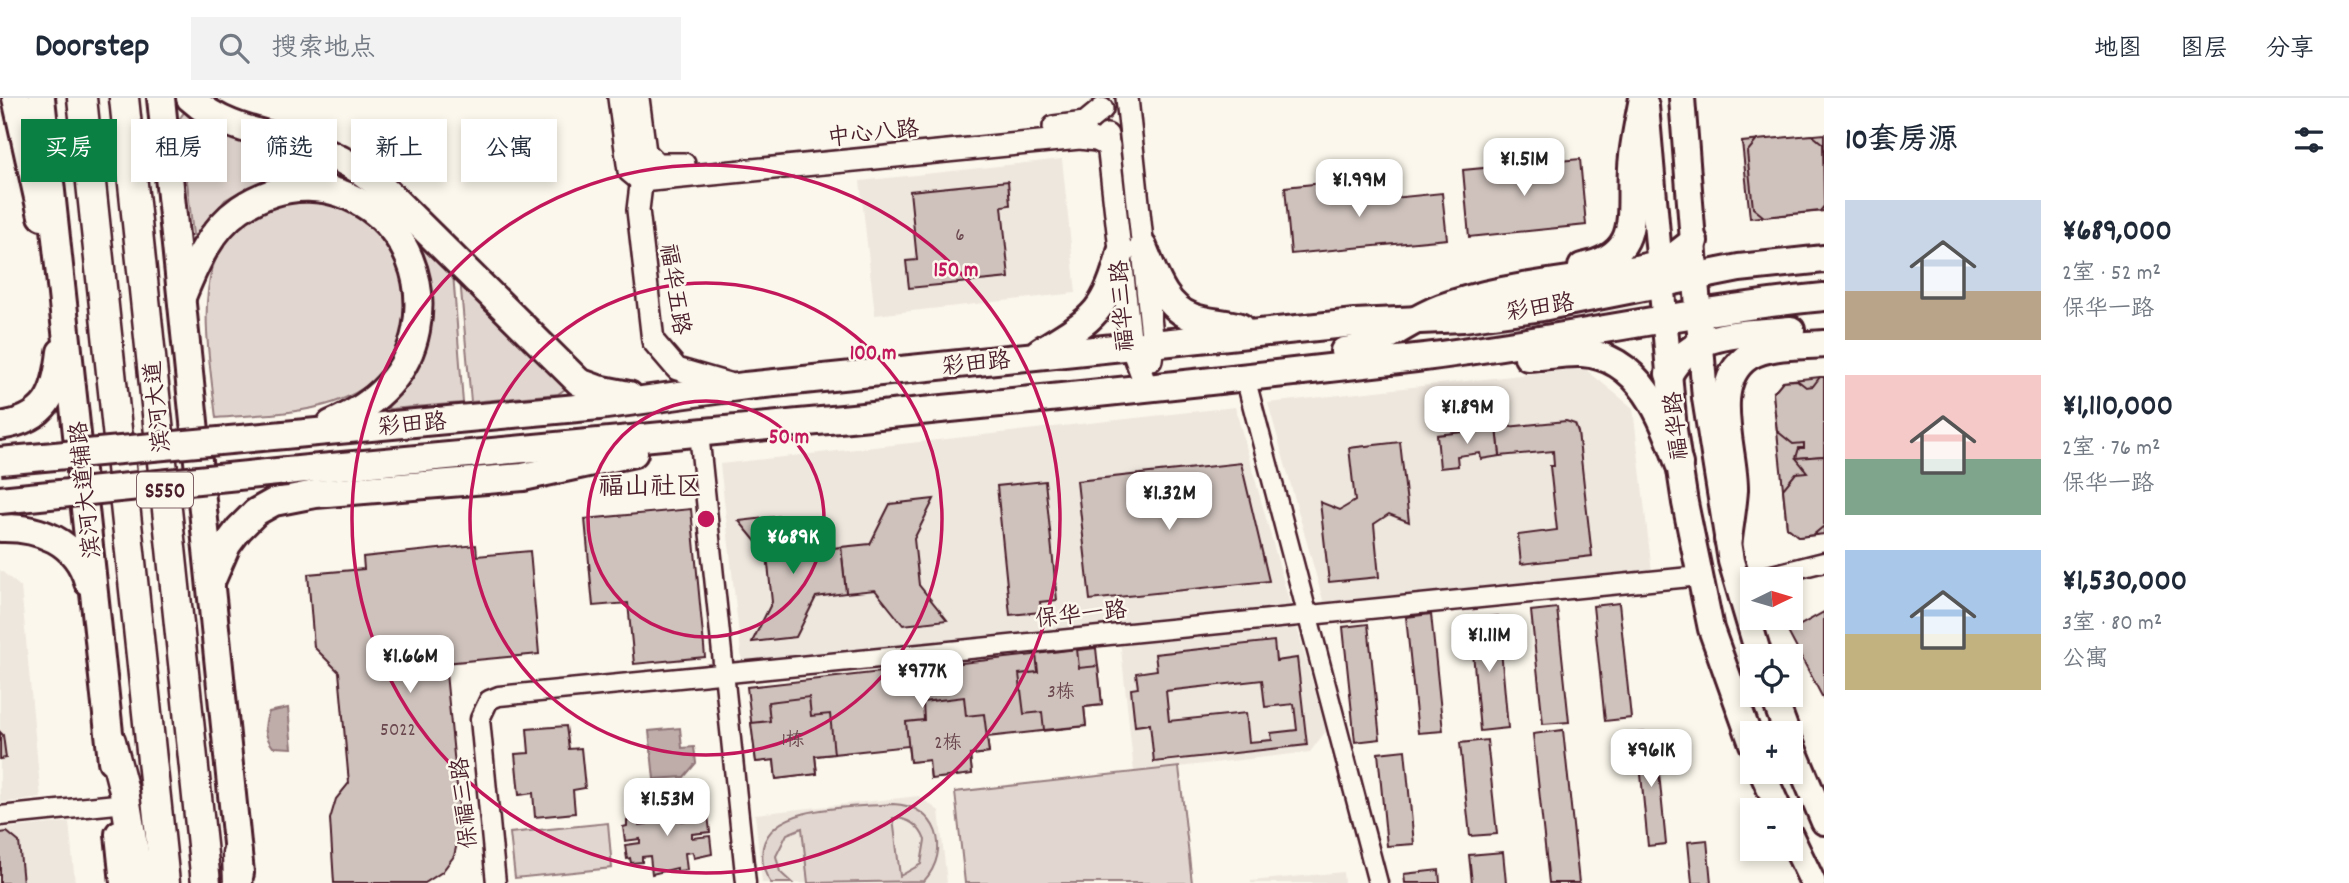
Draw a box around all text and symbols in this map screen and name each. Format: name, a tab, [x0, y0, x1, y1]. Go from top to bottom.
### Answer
search box	[191, 17, 681, 80]
text: Doorstep	[35, 25, 149, 72]
icon: search	[215, 29, 253, 67]
text: 搜索地点	[271, 31, 375, 68]
text: 地图	[2094, 33, 2142, 67]
text: 图层	[2180, 33, 2228, 67]
text: 分享	[2266, 33, 2314, 67]
street label: 中心八路	[826, 114, 921, 157]
chip: 买房	[21, 119, 117, 182]
chip: 租房	[131, 119, 227, 182]
chip: 筛选	[241, 119, 337, 182]
chip: 新上	[351, 119, 447, 182]
chip: 公寓	[461, 119, 557, 182]
text: 10套房源	[1845, 121, 1958, 164]
icon: filters	[2290, 121, 2328, 159]
pin: ¥1.51M	[1467, 139, 1581, 198]
text: ¥1.51M	[1499, 144, 1549, 177]
pin: ¥1.99M	[1302, 159, 1416, 219]
text: ¥1.99M	[1332, 165, 1386, 198]
text: ¥689,000	[2062, 212, 2172, 255]
house number: 6	[955, 223, 965, 250]
icon: home	[1901, 228, 1985, 312]
street label: 福华五路	[649, 242, 696, 338]
text: 150 m	[933, 257, 979, 287]
text: 2室 · 52 m²	[2062, 258, 2161, 291]
street label: 福华三路	[1105, 259, 1144, 353]
street label: 彩田路	[1504, 288, 1577, 331]
text: 保华一路	[2062, 294, 2154, 327]
text: 100 m	[850, 340, 896, 370]
street label: 彩田路	[940, 345, 1012, 385]
street label: 滨河大道	[138, 359, 181, 454]
pin: ¥1.89M	[1410, 386, 1524, 446]
text: ¥1,110,000	[2062, 387, 2173, 430]
street label: 福华路	[1658, 390, 1698, 462]
text: ¥1.89M	[1440, 392, 1494, 425]
icon: home	[1901, 403, 1985, 487]
street label: 彩田路	[376, 407, 448, 446]
street label: 滨河大道辅路	[64, 419, 111, 560]
text: 50 m	[769, 424, 809, 454]
text: 2室 · 76 m²	[2062, 433, 2160, 466]
text: 保华一路	[2062, 469, 2154, 502]
district label: 福山社区	[598, 470, 702, 507]
road number: S550	[137, 472, 193, 508]
pin: ¥1.32M	[1112, 472, 1226, 532]
text: ¥1.32M	[1142, 478, 1196, 511]
centre of rings	[694, 507, 718, 531]
pin: ¥689K	[744, 517, 842, 576]
text: ¥689K	[767, 522, 819, 555]
text: ¥1,530,000	[2062, 562, 2187, 605]
north arrow	[1740, 567, 1802, 630]
map controls	[1740, 567, 1803, 861]
icon: home	[1901, 578, 1985, 662]
street label: 保华一路	[1034, 595, 1129, 638]
text: 3室 · 80 m²	[2062, 608, 2162, 641]
pin: ¥1.11M	[1432, 614, 1546, 674]
text: ¥1.11M	[1467, 620, 1511, 653]
pin: ¥1.66M	[353, 636, 467, 695]
text: ¥1.66M	[382, 641, 438, 674]
button: locate	[1740, 644, 1803, 707]
text: 公寓	[2062, 644, 2108, 677]
pin: ¥977K	[873, 650, 971, 710]
text: ¥977K	[897, 656, 947, 689]
house number: 3栋	[1047, 680, 1075, 707]
house number: 5022	[380, 718, 416, 745]
button: +	[1740, 721, 1803, 784]
house number: 1栋	[781, 728, 805, 755]
pin: ¥961K	[1602, 730, 1700, 789]
house number: 2栋	[934, 731, 962, 758]
text: ¥961K	[1627, 735, 1675, 768]
street label: 保福三路	[445, 755, 488, 850]
pin: ¥1.53M	[610, 778, 724, 838]
text: ¥1.53M	[640, 784, 694, 817]
button: −	[1740, 798, 1803, 861]

